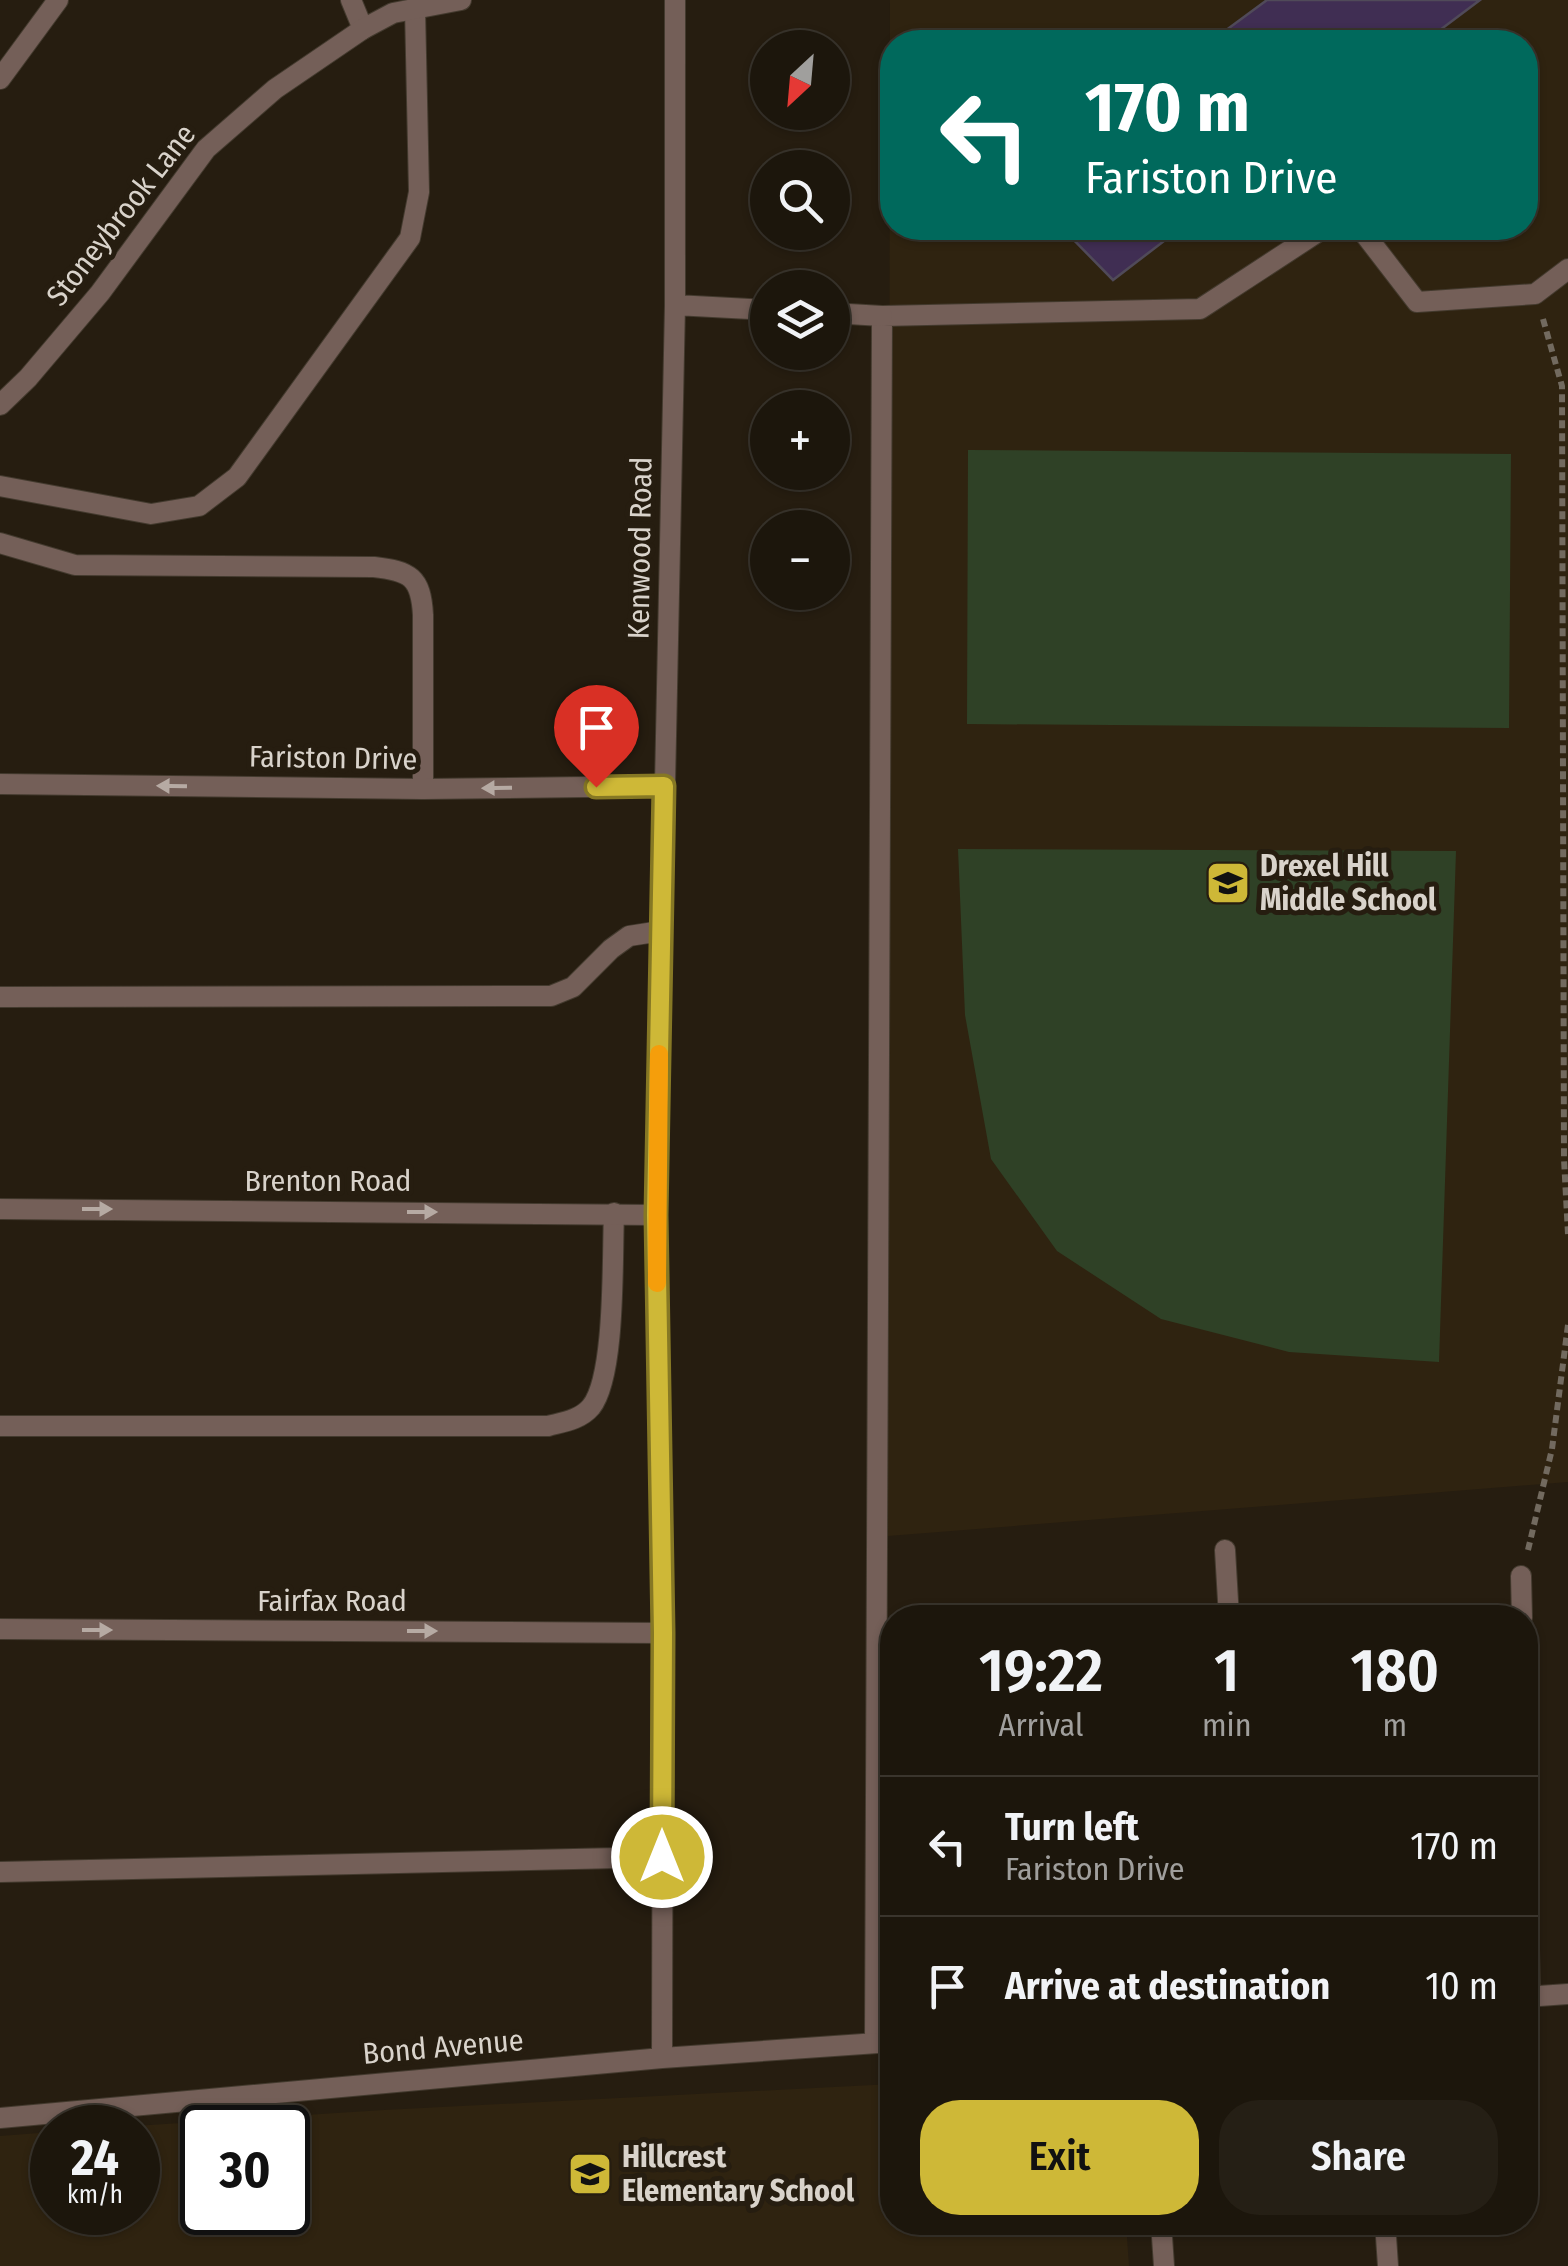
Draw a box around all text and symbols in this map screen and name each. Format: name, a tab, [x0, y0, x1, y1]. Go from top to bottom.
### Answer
north arrow	[750, 30, 850, 130]
map controls	[750, 30, 850, 610]
text: 170 m	[1085, 66, 1250, 150]
icon: left	[920, 70, 1050, 200]
street label: Stoneybrook Lane	[39, 117, 203, 313]
button: search	[750, 150, 850, 250]
text: Fariston Drive	[1085, 151, 1338, 205]
button: layers	[750, 270, 850, 370]
button: +	[750, 390, 850, 490]
street label: Kenwood Road	[620, 456, 660, 640]
button: −	[750, 510, 850, 610]
pin	[554, 685, 639, 788]
icon: arrive	[569, 700, 624, 755]
street label: Fariston Drive	[249, 739, 417, 777]
one-way arrow	[155, 778, 187, 794]
one-way arrow	[480, 781, 512, 797]
place label: Drexel Hill Middle School	[1260, 848, 1437, 918]
school or university icon: Drexel Hill Middle School	[1205, 860, 1251, 906]
street label: Brenton Road	[245, 1163, 411, 1199]
one-way arrow	[82, 1202, 114, 1218]
one-way arrow	[407, 1204, 439, 1220]
street label: Fairfax Road	[257, 1583, 407, 1619]
one-way arrow	[82, 1622, 114, 1638]
one-way arrow	[407, 1624, 439, 1640]
text: 19:22	[979, 1635, 1103, 1707]
text: 1	[1214, 1635, 1239, 1707]
text: 180	[1350, 1635, 1439, 1707]
text: Arrival	[999, 1706, 1083, 1744]
text: min	[1202, 1706, 1252, 1744]
text: m	[1382, 1706, 1407, 1744]
text: Turn left	[1005, 1804, 1139, 1850]
position arrow	[610, 1805, 714, 1909]
icon: left	[920, 1819, 975, 1874]
text: 170 m	[1410, 1823, 1498, 1869]
text: Fariston Drive	[1005, 1850, 1185, 1888]
icon: arrive	[920, 1959, 975, 2014]
text: Arrive at destination	[1005, 1963, 1330, 2009]
text: 10 m	[1425, 1963, 1498, 2009]
street label: Bond Avenue	[361, 2022, 525, 2072]
button: Exit	[920, 2100, 1199, 2215]
button: Share	[1219, 2100, 1498, 2215]
speed limit sign: 30	[180, 2105, 310, 2235]
text: 24	[71, 2128, 119, 2188]
place label: Hillcrest Elementary School	[622, 2139, 855, 2209]
school or university icon: Hillcrest Elementary School	[567, 2151, 613, 2197]
text: km/h	[67, 2180, 123, 2210]

